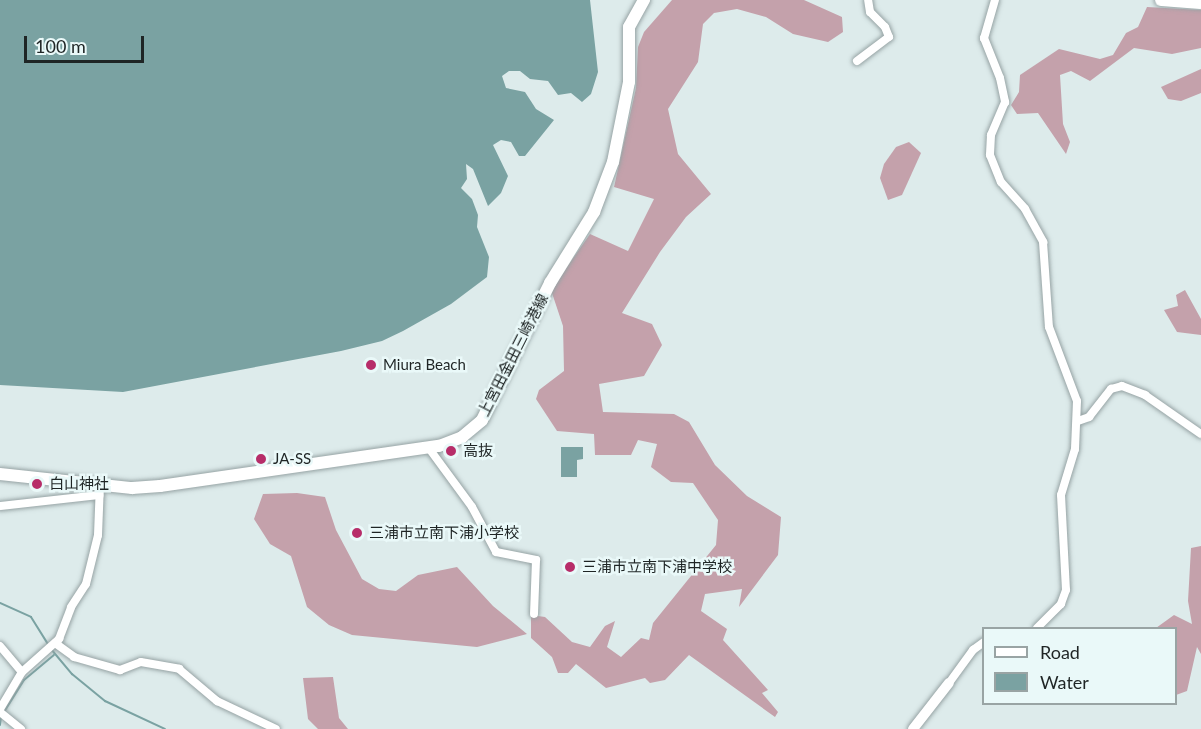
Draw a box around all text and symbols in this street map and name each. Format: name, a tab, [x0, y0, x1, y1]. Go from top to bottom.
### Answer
scale bar	[27, 24, 147, 62]
text: 100 m	[35, 35, 86, 57]
street label: 上宮田金田三崎港線	[474, 291, 552, 419]
place label: Miura Beach	[383, 356, 466, 374]
marker: Miura Beach	[364, 358, 378, 372]
place label: 高抜	[463, 442, 493, 460]
marker: 高抜	[444, 444, 458, 458]
place label: JA-SS	[273, 450, 311, 468]
marker: JA-SS	[254, 452, 268, 466]
place label: 白山神社	[49, 475, 109, 493]
marker: 白山神社	[30, 477, 44, 491]
place label: 三浦市立南下浦小学校	[369, 524, 519, 542]
marker: 三浦市立南下浦小学校	[350, 526, 364, 540]
place label: 三浦市立南下浦中学校	[582, 558, 732, 576]
marker: 三浦市立南下浦中学校	[563, 560, 577, 574]
legend	[982, 627, 1177, 705]
text: Road	[1040, 641, 1080, 663]
text: Water	[1040, 671, 1089, 693]

